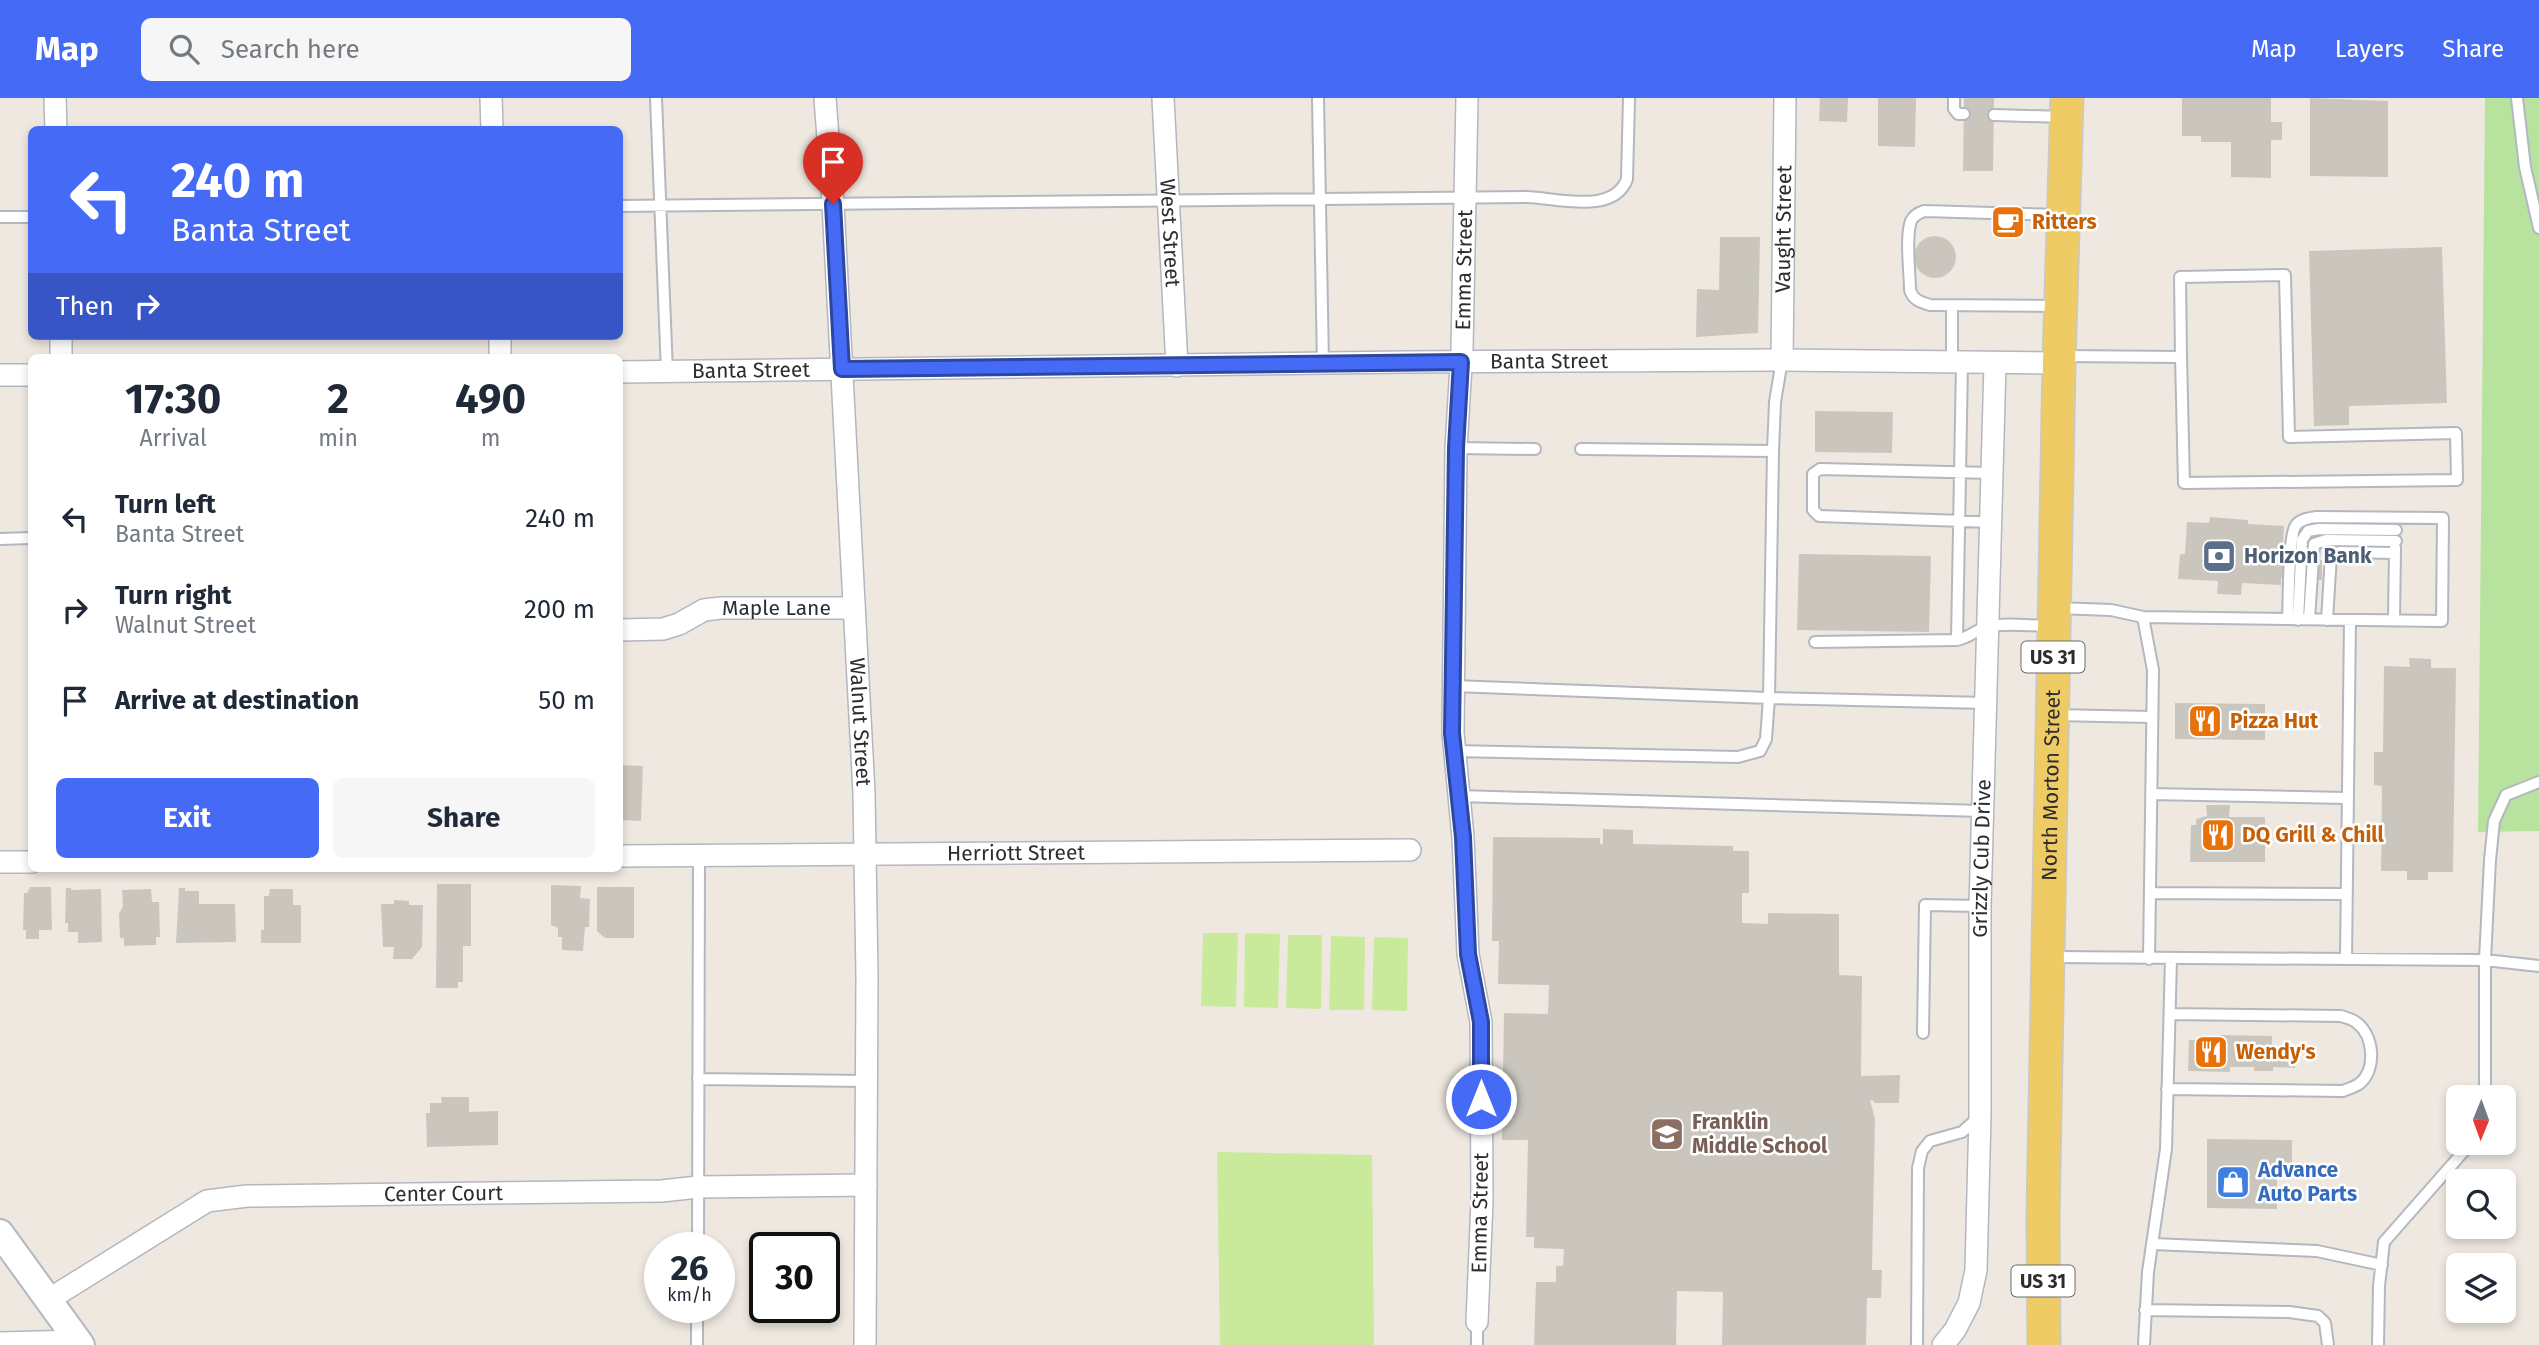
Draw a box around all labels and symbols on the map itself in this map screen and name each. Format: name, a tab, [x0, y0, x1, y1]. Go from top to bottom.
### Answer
pin	[803, 132, 863, 204]
street label: Vaught Street	[1770, 164, 1797, 293]
street label: West Street	[1154, 178, 1186, 288]
cafe icon: Ritters	[1989, 203, 2027, 241]
street label: Emma Street	[1450, 209, 1478, 331]
place label: Ritters	[2032, 209, 2097, 235]
street label: Banta Street	[1490, 348, 1608, 375]
street label: Banta Street	[692, 357, 811, 384]
bank icon: Horizon Bank	[2200, 537, 2238, 575]
place label: Horizon Bank	[2244, 543, 2372, 569]
street label: Maple Lane	[722, 595, 831, 621]
road number: US 31	[2022, 642, 2084, 672]
street label: Walnut Street	[844, 657, 877, 787]
street label: North Morton Street	[2036, 689, 2066, 881]
restaurant icon: Pizza Hut	[2186, 702, 2224, 740]
place label: Pizza Hut	[2230, 708, 2319, 734]
street label: Grizzly Cub Drive	[1967, 779, 1997, 938]
restaurant icon: DQ Grill & Chill	[2199, 816, 2237, 854]
place label: DQ Grill & Chill	[2242, 822, 2385, 848]
street label: Herriott Street	[947, 839, 1085, 867]
restaurant icon: Wendy's	[2192, 1033, 2230, 1071]
place label: Wendy's	[2236, 1039, 2316, 1065]
position arrow	[1444, 1062, 1518, 1136]
north arrow	[2446, 1085, 2516, 1155]
place label: Franklin Middle School	[1692, 1109, 1828, 1159]
school or university icon: Franklin Middle School	[1648, 1115, 1686, 1153]
street label: Emma Street	[1466, 1152, 1494, 1274]
place label: Advance Auto Parts	[2257, 1157, 2357, 1207]
shop icon: Advance Auto Parts	[2214, 1163, 2252, 1201]
street label: Center Court	[384, 1180, 503, 1207]
speed limit sign: 30	[749, 1232, 840, 1323]
road number: US 31	[2011, 1266, 2074, 1296]

